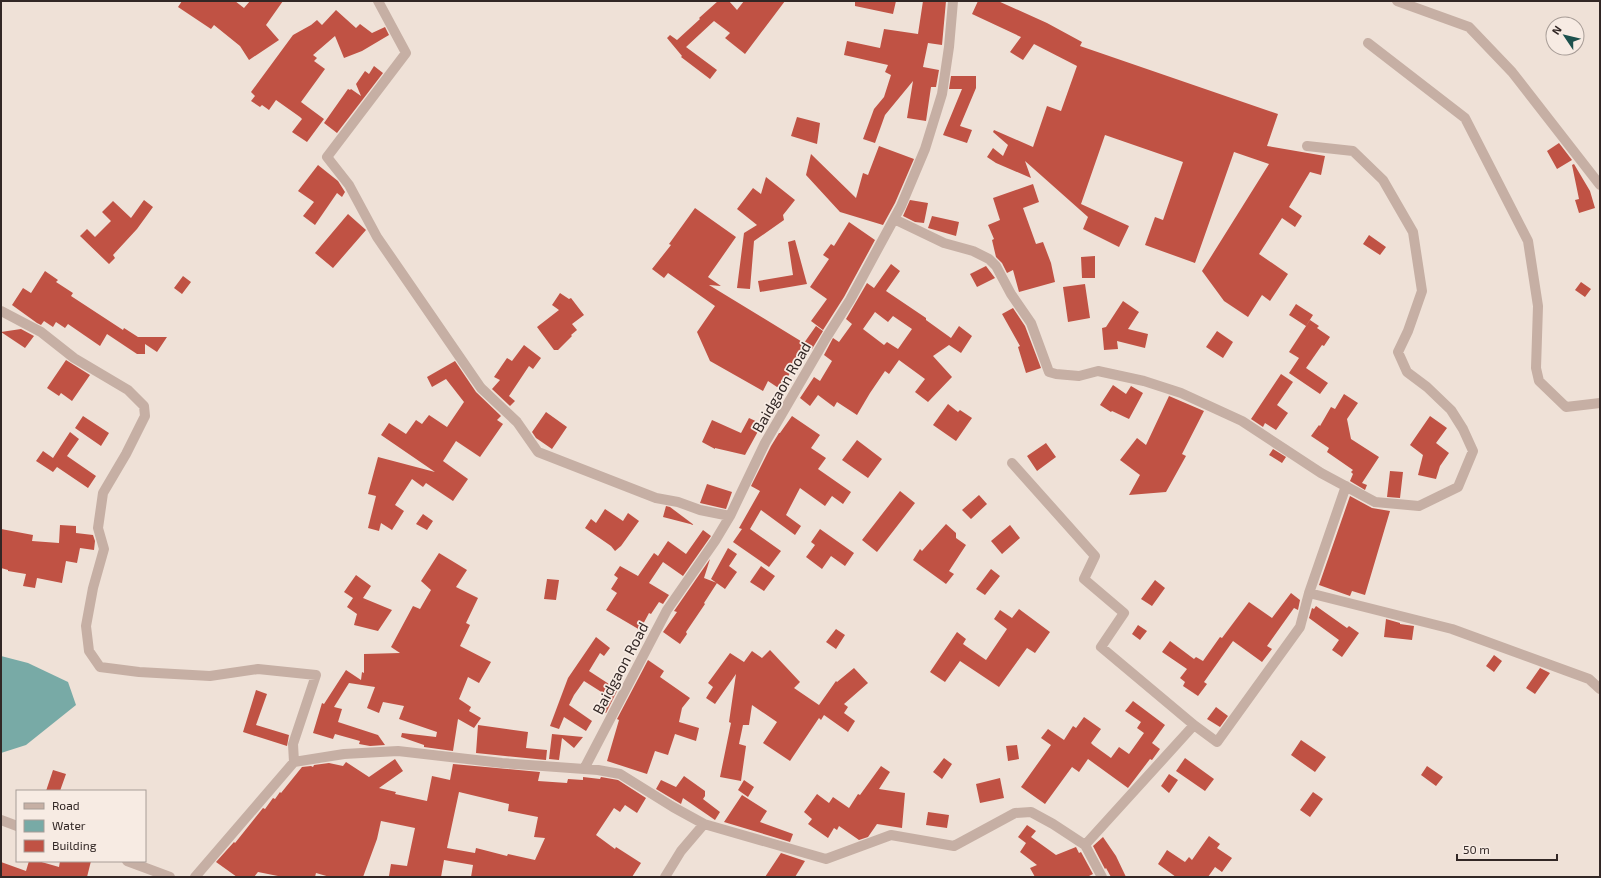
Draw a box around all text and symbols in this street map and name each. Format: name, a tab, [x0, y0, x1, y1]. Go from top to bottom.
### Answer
north arrow	[1545, 16, 1585, 56]
text: N	[1549, 23, 1564, 37]
street label: Baidgaon Road	[748, 339, 814, 435]
street label: Baidgaon Road	[588, 619, 652, 717]
legend	[16, 790, 146, 862]
text: Road	[52, 798, 80, 812]
text: Water	[52, 818, 86, 832]
scale bar	[1457, 836, 1557, 862]
text: Building	[52, 838, 97, 852]
text: 50 m	[1463, 842, 1490, 856]

